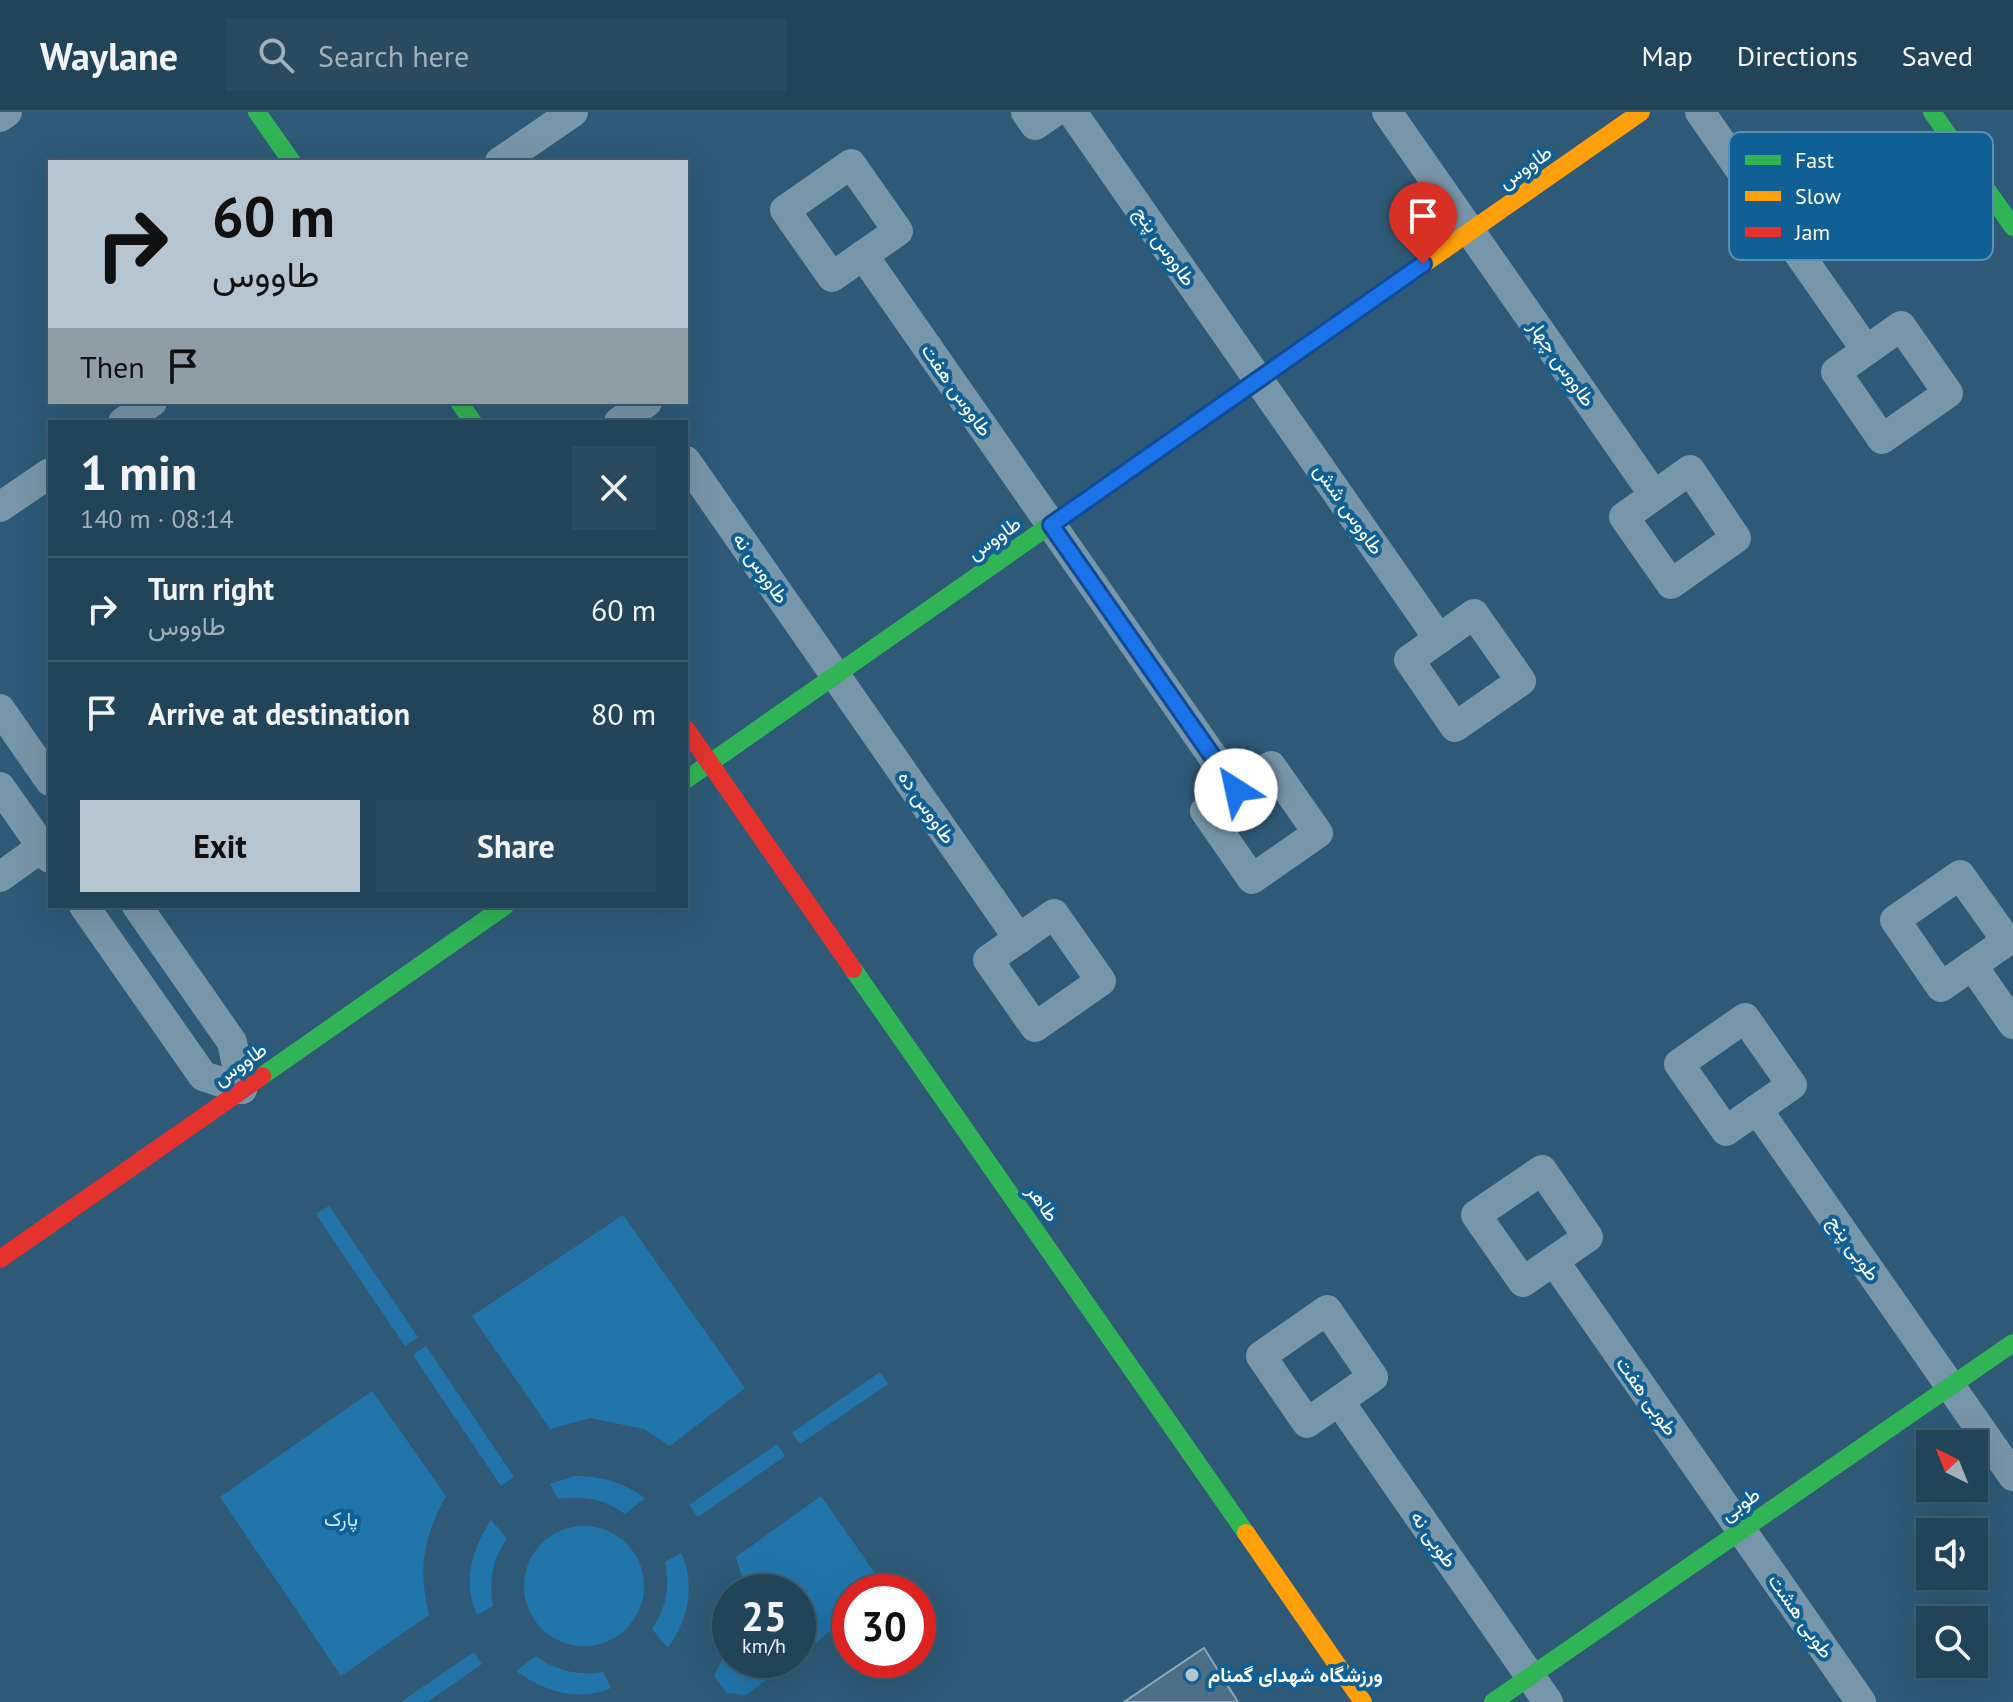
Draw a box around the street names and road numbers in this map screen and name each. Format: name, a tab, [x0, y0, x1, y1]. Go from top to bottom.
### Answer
street label: طاووس	[1493, 139, 1557, 195]
street label: طاووس پنج	[1127, 201, 1202, 292]
street label: طاووس چهار	[1521, 314, 1601, 412]
street label: طاووس هفت	[916, 339, 998, 441]
street label: طاووس شش	[1308, 458, 1390, 560]
street label: طاووس	[962, 510, 1026, 566]
street label: طاووس نه	[727, 527, 795, 609]
street label: طاووس ده	[892, 765, 962, 849]
street label: طاووس	[208, 1036, 272, 1092]
street label: طاهر	[1020, 1178, 1065, 1227]
street label: طوبی پنج	[1821, 1210, 1886, 1287]
street label: طوبی هفت	[1610, 1352, 1684, 1440]
street label: طوبی	[1715, 1481, 1765, 1527]
street label: طوبی نه	[1405, 1505, 1463, 1573]
street label: طوبی هشت	[1762, 1569, 1840, 1663]

